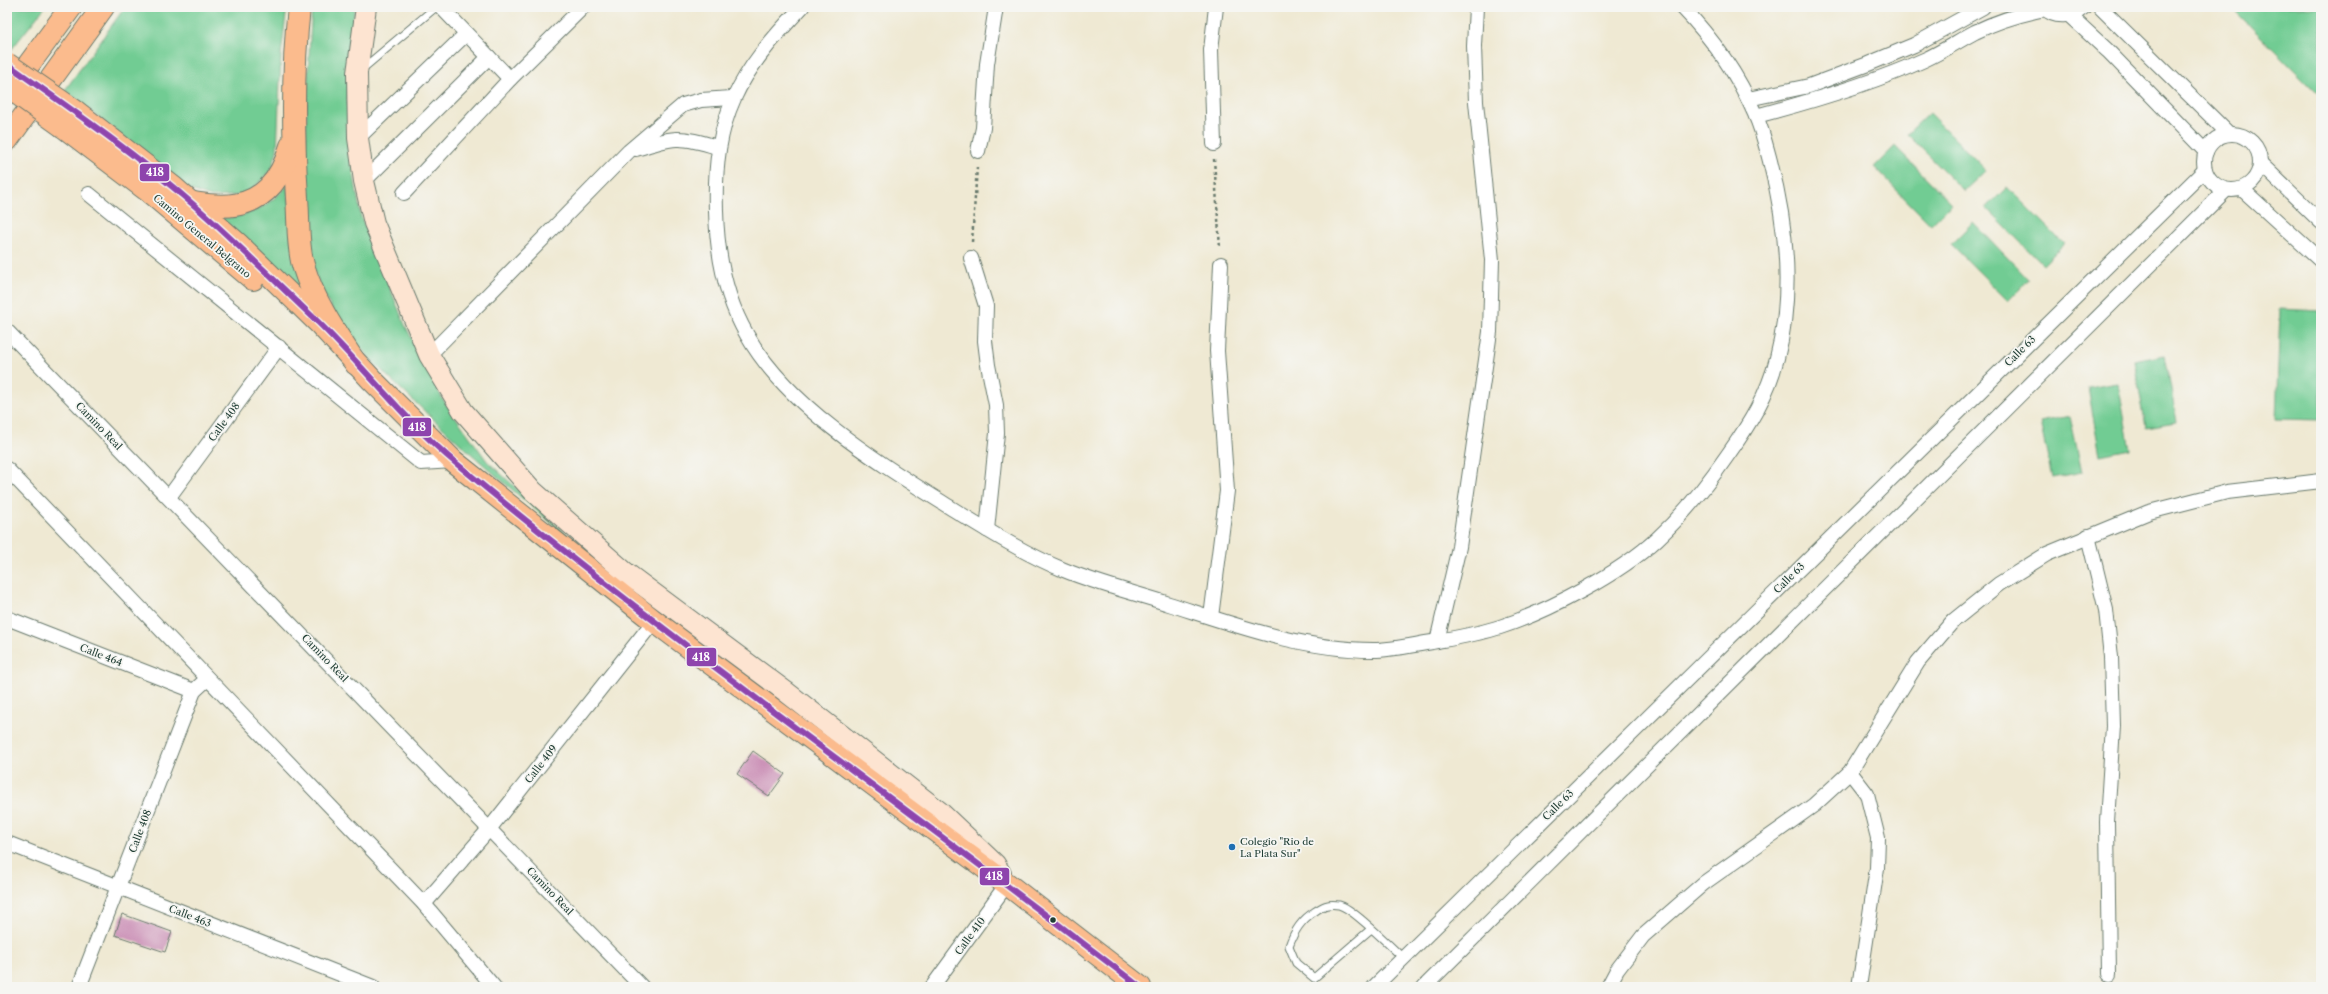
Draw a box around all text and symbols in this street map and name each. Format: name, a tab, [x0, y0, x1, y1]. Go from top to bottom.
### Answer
line badge: 418	[139, 163, 170, 182]
text: 418	[146, 165, 164, 179]
street label: Camino General Belgrano	[150, 191, 254, 281]
street label: Calle 63	[2002, 333, 2038, 369]
street label: Camino Real	[73, 399, 125, 453]
street label: Calle 408	[205, 400, 243, 444]
line badge: 418	[402, 417, 432, 437]
text: 418	[408, 420, 426, 434]
street label: Calle 63	[1771, 560, 1807, 596]
street label: Camino Real	[299, 631, 351, 685]
street label: Calle 464	[78, 641, 124, 669]
line badge: 418	[686, 647, 717, 667]
text: 418	[692, 650, 710, 664]
street label: Calle 409	[522, 742, 560, 786]
street label: Calle 63	[1540, 787, 1576, 823]
street label: Calle 408	[126, 807, 154, 854]
place label: Colegio "Rio de La Plata Sur"	[1240, 835, 1314, 860]
marker: Colegio "Rio de La Plata Sur"	[1227, 842, 1237, 852]
street label: Camino Real	[524, 864, 576, 918]
line badge: 418	[979, 867, 1010, 886]
text: 418	[985, 869, 1003, 883]
street label: Calle 463	[167, 902, 213, 930]
street label: Calle 410	[952, 915, 988, 957]
unlabelled marker	[1048, 915, 1058, 925]

